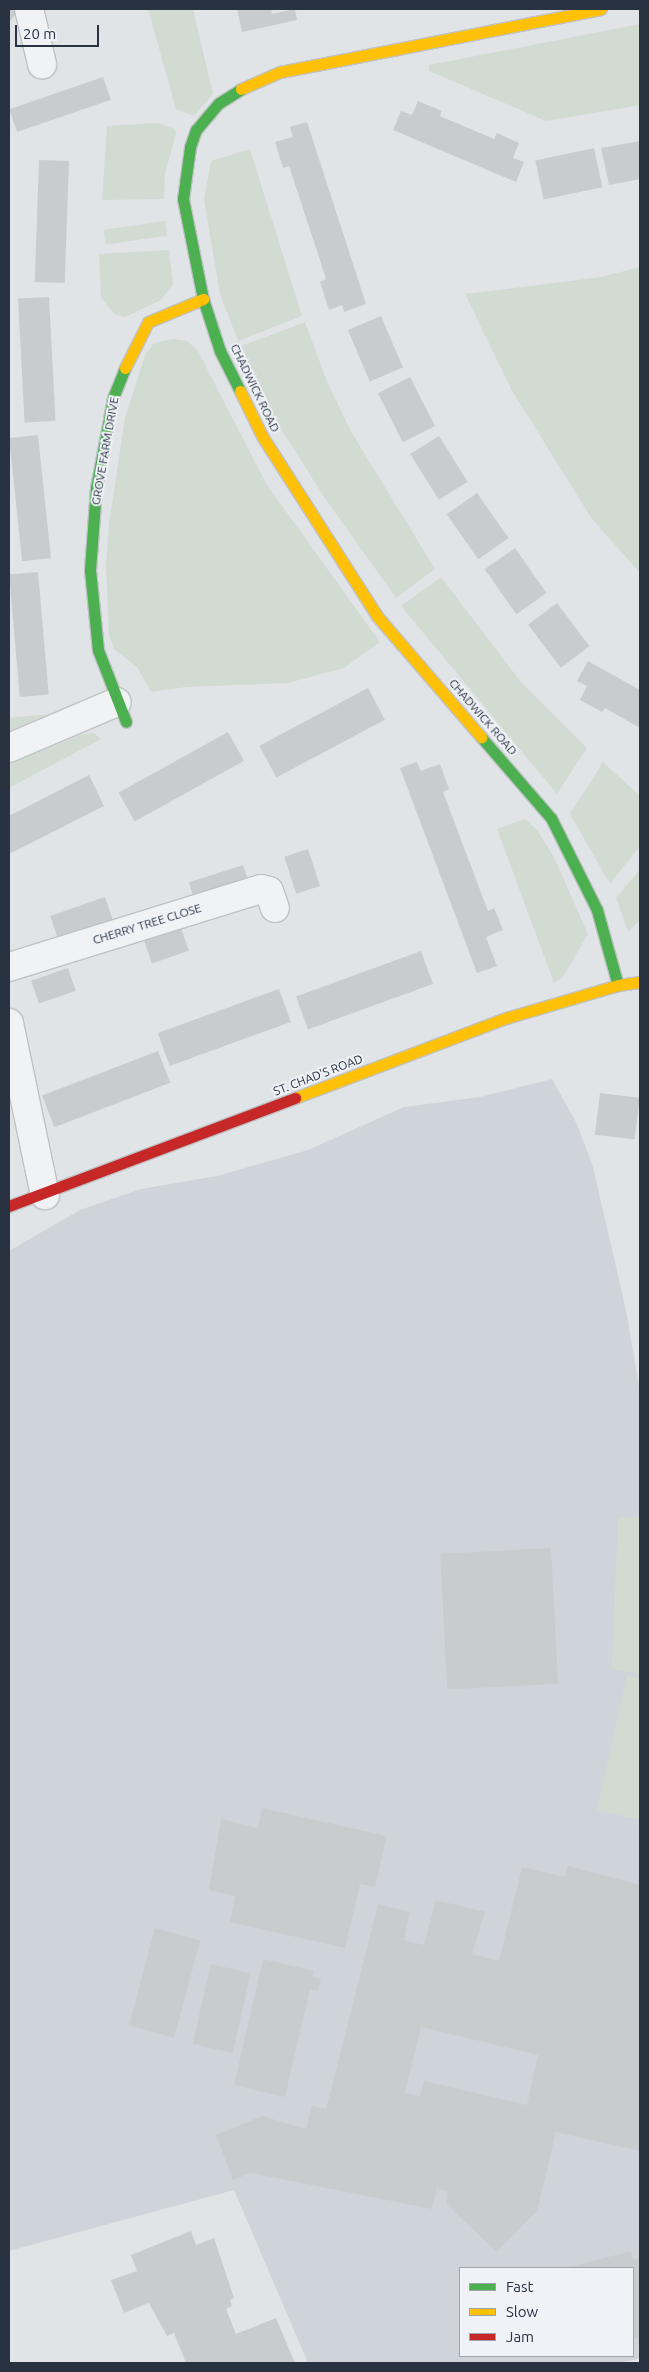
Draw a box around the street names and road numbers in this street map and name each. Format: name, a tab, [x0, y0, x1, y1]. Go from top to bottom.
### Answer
street label: CHADWICK ROAD	[227, 342, 283, 434]
street label: GROVE FARM DRIVE	[88, 396, 122, 506]
street label: CHADWICK ROAD	[446, 676, 520, 758]
street label: CHERRY TREE CLOSE	[91, 901, 203, 947]
street label: ST. CHAD'S ROAD	[271, 1051, 365, 1099]

